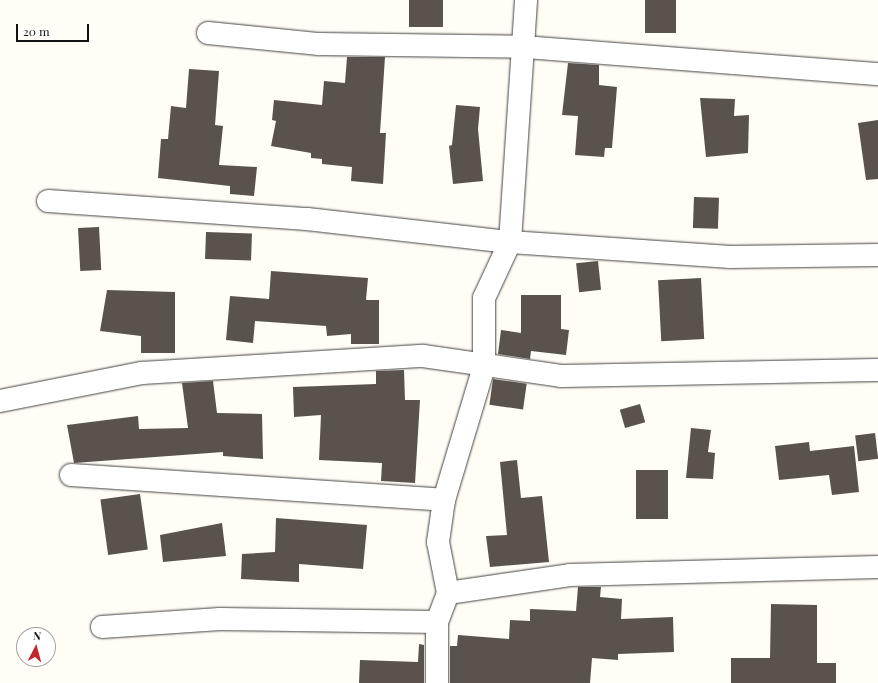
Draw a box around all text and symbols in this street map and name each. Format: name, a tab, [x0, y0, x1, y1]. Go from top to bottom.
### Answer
scale bar	[18, 16, 91, 42]
text: 20 m	[23, 23, 50, 39]
north arrow	[16, 627, 56, 667]
text: N	[32, 628, 42, 643]

